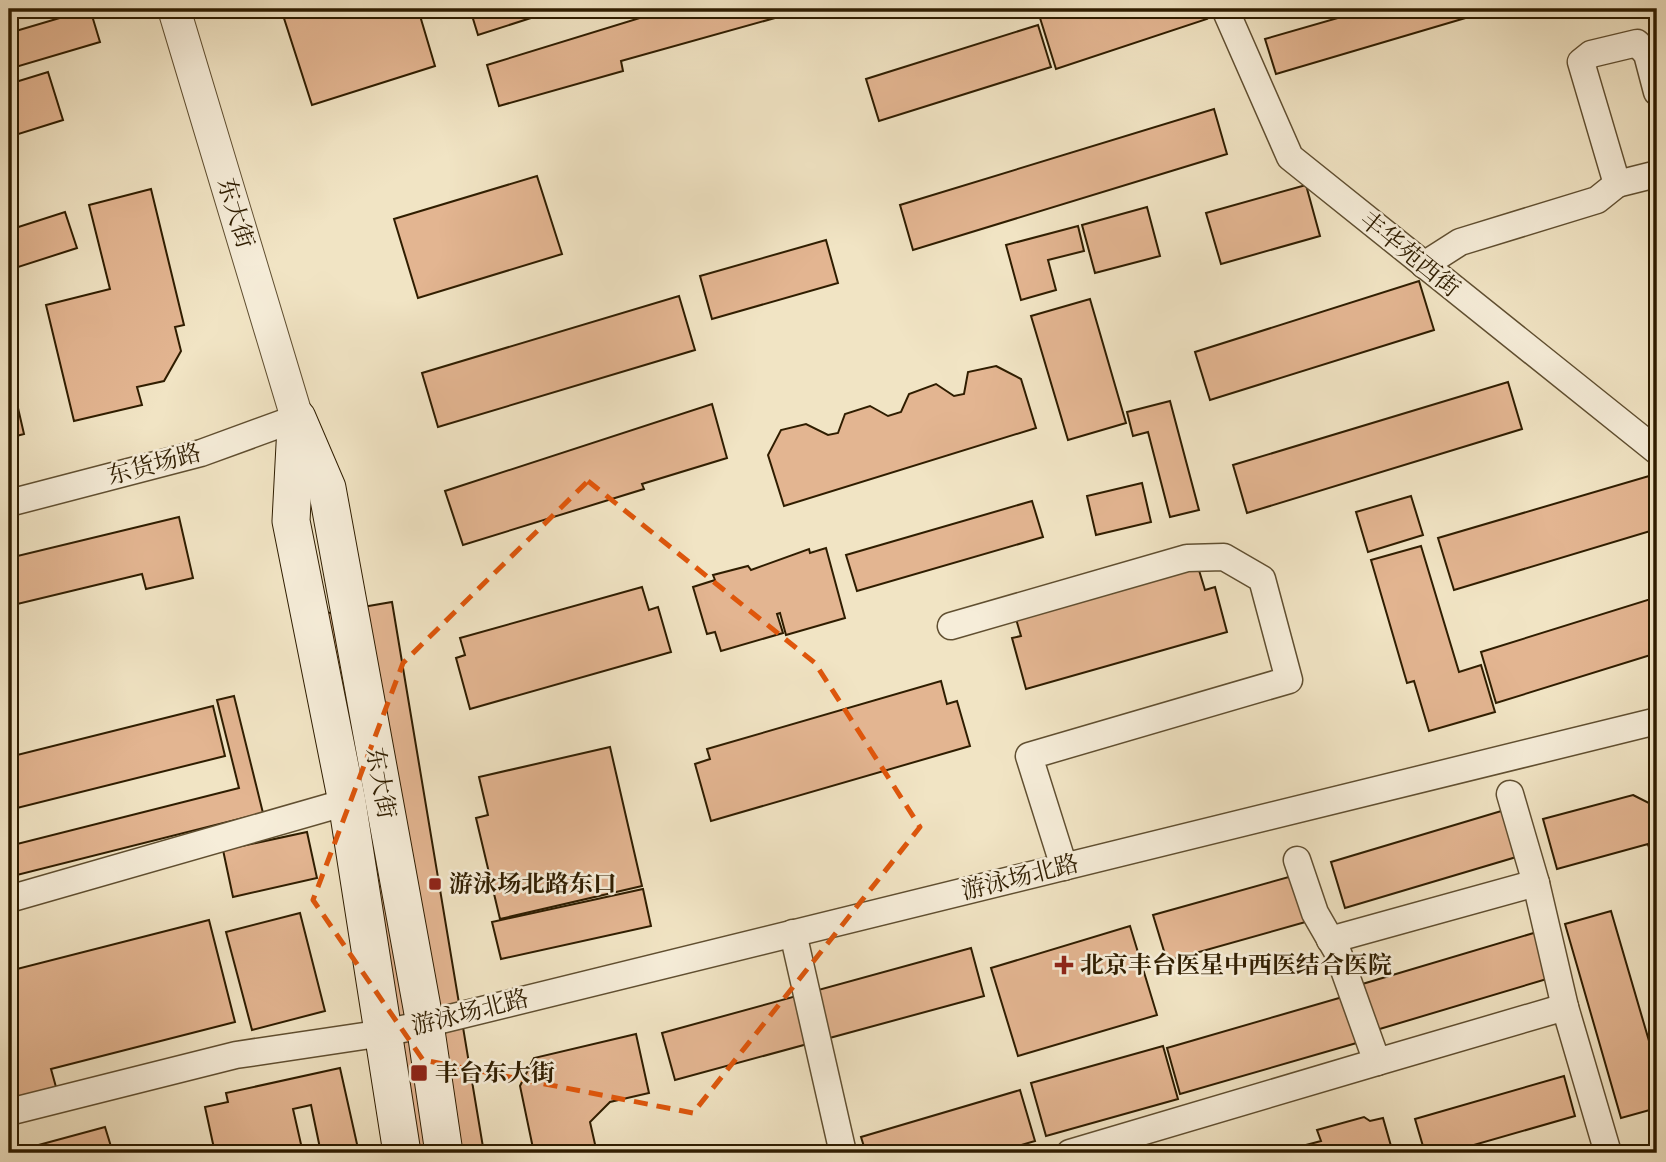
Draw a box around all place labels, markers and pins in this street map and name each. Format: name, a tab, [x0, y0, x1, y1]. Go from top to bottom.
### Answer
place label: 游泳场北路东口	[449, 869, 617, 903]
marker: 游泳场北路东口	[427, 876, 443, 892]
place label: 北京丰台医星中西医结合医院	[1080, 950, 1392, 984]
marker: 北京丰台医星中西医结合医院	[1054, 955, 1074, 975]
place label: 丰台东大街	[435, 1058, 555, 1092]
marker: 丰台东大街	[409, 1063, 429, 1083]

